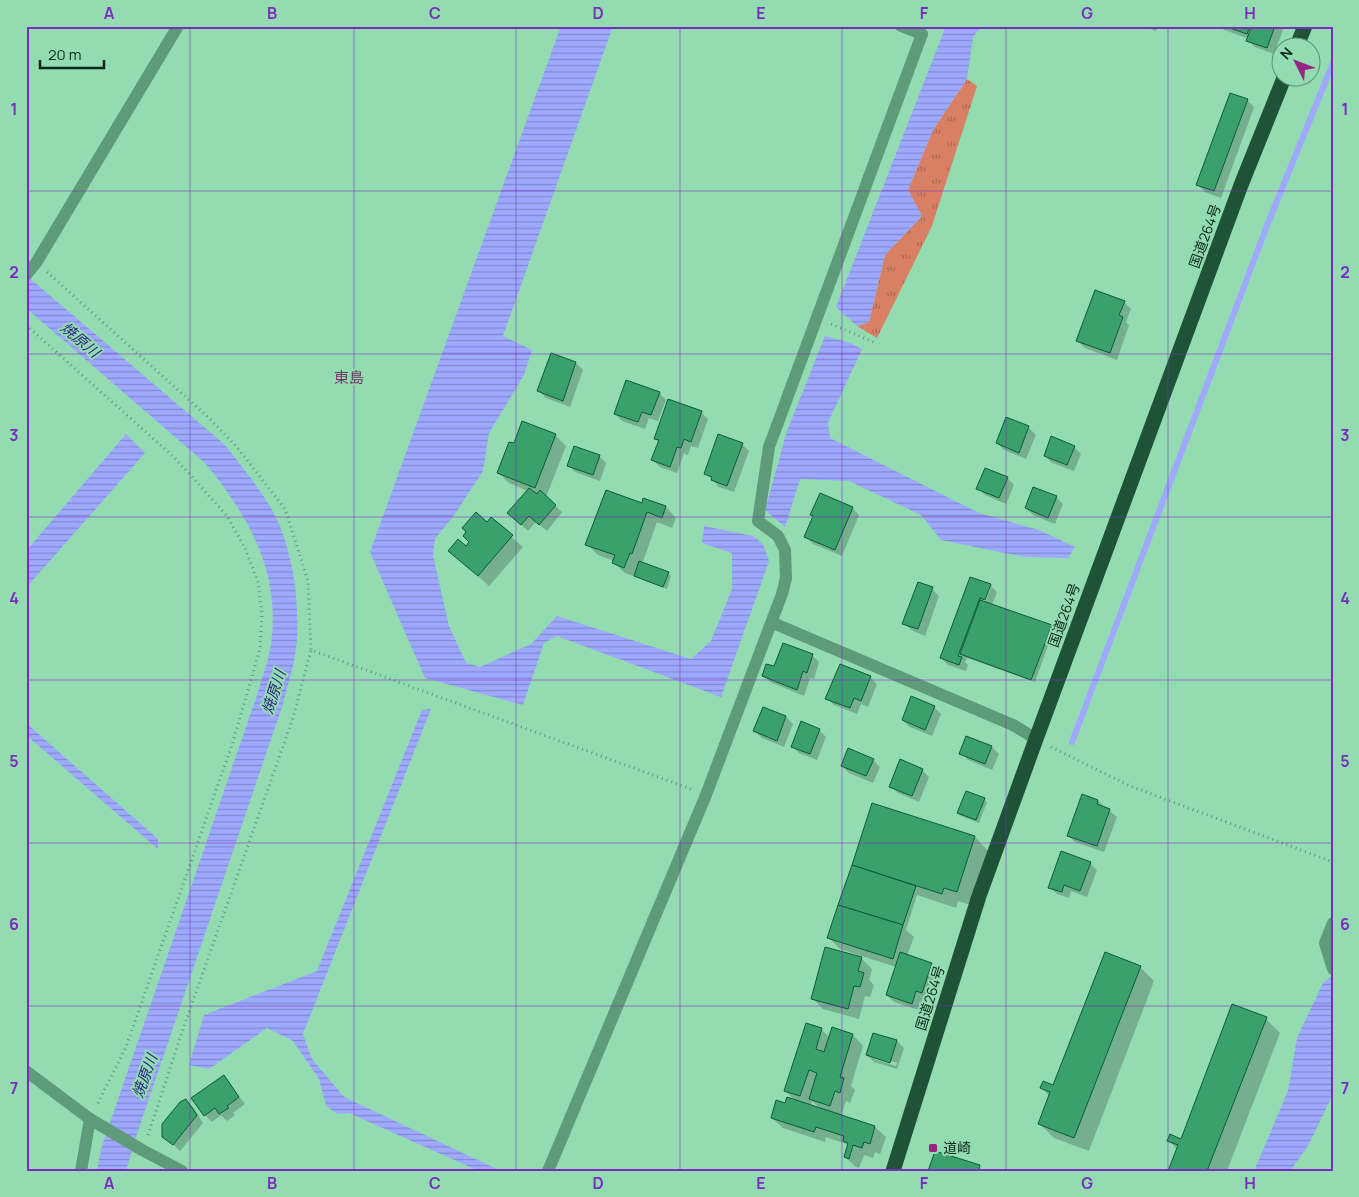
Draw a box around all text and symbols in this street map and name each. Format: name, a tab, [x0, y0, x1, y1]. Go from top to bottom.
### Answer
text: A	[104, 2, 115, 24]
text: B	[267, 2, 277, 24]
text: C	[429, 2, 441, 24]
text: D	[592, 2, 604, 24]
text: E	[756, 2, 766, 24]
text: F	[920, 2, 929, 24]
text: G	[1081, 2, 1093, 24]
text: H	[1244, 2, 1256, 24]
scale bar	[40, 38, 104, 70]
north arrow	[1272, 38, 1322, 88]
text: N	[1276, 43, 1296, 63]
text: 20 m	[48, 44, 81, 65]
text: 1	[10, 98, 18, 120]
text: 1	[1341, 98, 1349, 120]
street label: 国道264号	[1184, 201, 1225, 271]
text: 2	[9, 261, 19, 283]
text: 2	[1340, 261, 1350, 283]
water label: 焼原川	[56, 317, 106, 363]
district label: 東島	[334, 367, 364, 388]
text: 3	[9, 424, 19, 446]
text: 3	[1340, 424, 1350, 446]
street label: 国道264号	[1043, 580, 1084, 650]
text: 4	[9, 587, 19, 609]
text: 4	[1340, 587, 1350, 609]
water label: 焼原川	[257, 665, 291, 716]
text: 5	[9, 750, 19, 772]
text: 5	[1340, 750, 1350, 772]
text: 6	[9, 913, 19, 935]
text: 6	[1340, 913, 1350, 935]
street label: 国道264号	[911, 963, 948, 1033]
water label: 焼原川	[127, 1049, 163, 1101]
text: 7	[10, 1077, 18, 1099]
text: 7	[1341, 1077, 1349, 1099]
place label: 道崎	[943, 1138, 971, 1157]
marker: 道崎	[927, 1142, 939, 1154]
text: A	[104, 1172, 115, 1194]
text: B	[267, 1172, 277, 1194]
text: C	[429, 1172, 441, 1194]
text: D	[592, 1172, 604, 1194]
text: E	[756, 1172, 766, 1194]
text: F	[920, 1172, 929, 1194]
text: G	[1081, 1172, 1093, 1194]
text: H	[1244, 1172, 1256, 1194]

